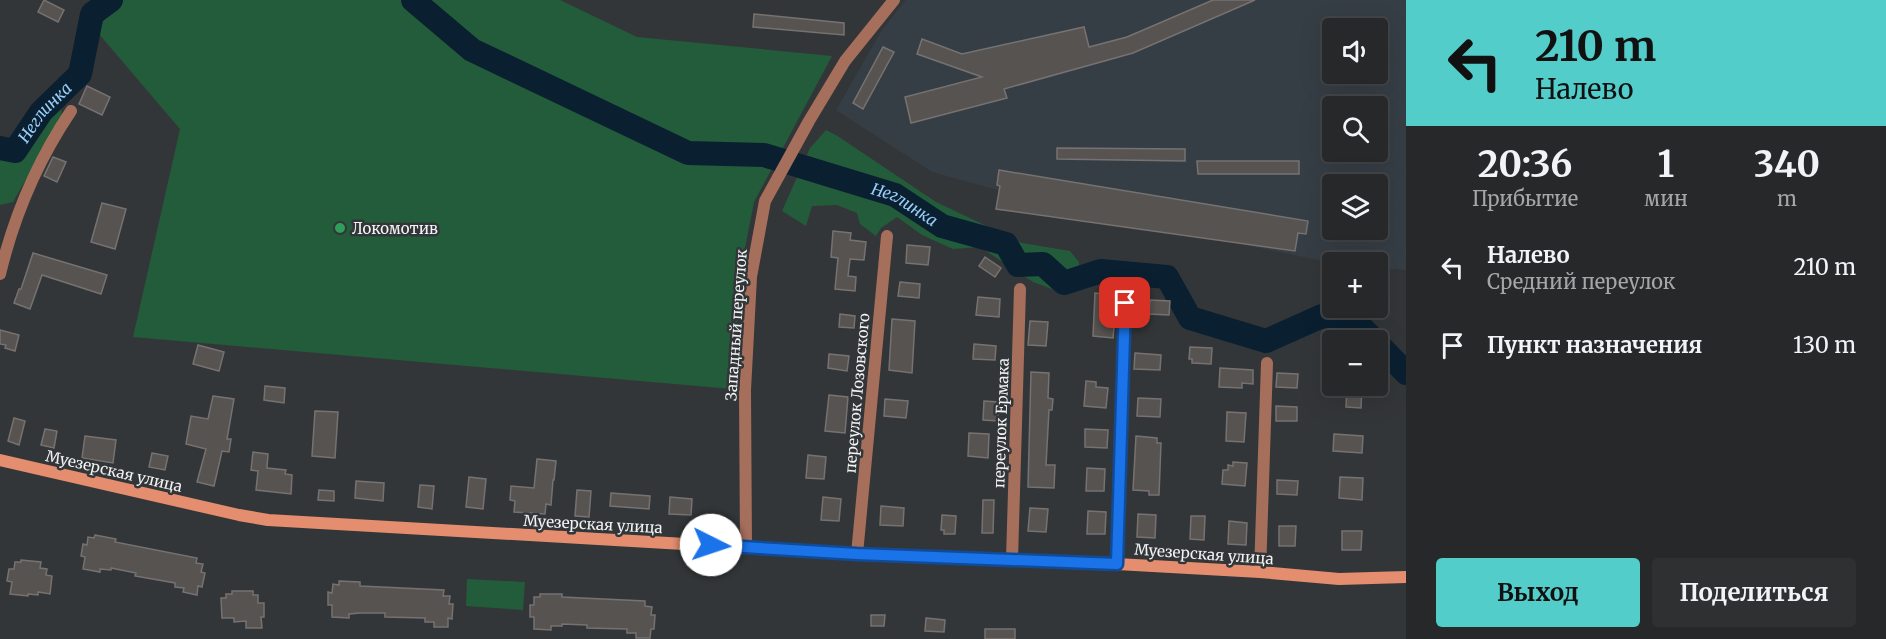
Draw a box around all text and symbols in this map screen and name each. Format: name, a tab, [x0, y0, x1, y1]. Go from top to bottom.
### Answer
map controls	[1322, 18, 1388, 396]
button: sound	[1322, 18, 1388, 84]
text: 210 m	[1535, 20, 1656, 72]
icon: left	[1436, 24, 1514, 102]
text: Налево	[1535, 72, 1633, 106]
water label: Неглинка	[13, 78, 76, 147]
button: search	[1322, 96, 1388, 162]
text: 20:36	[1478, 142, 1572, 187]
text: 1	[1658, 142, 1674, 187]
text: 340	[1754, 142, 1820, 187]
button: layers	[1322, 174, 1388, 240]
water label: Неглинка	[869, 178, 941, 230]
text: Прибытие	[1472, 186, 1578, 211]
text: мин	[1644, 186, 1688, 211]
text: m	[1777, 186, 1797, 211]
place label: Локомотив	[352, 219, 438, 238]
marker: Локомотив	[333, 221, 347, 235]
text: Налево	[1487, 241, 1570, 269]
street label: Западный переулок	[721, 248, 751, 402]
icon: left	[1436, 251, 1469, 284]
button: +	[1322, 252, 1388, 318]
text: 210 m	[1793, 253, 1856, 281]
text: Средний переулок	[1487, 269, 1676, 294]
pin	[1099, 277, 1150, 328]
icon: arrive	[1108, 286, 1141, 319]
street label: переулок Лозовского	[841, 312, 873, 474]
icon: arrive	[1436, 329, 1469, 362]
button: −	[1322, 330, 1388, 396]
text: Пункт назначения	[1487, 331, 1702, 359]
text: 130 m	[1793, 331, 1856, 359]
street label: переулок Ермака	[989, 358, 1013, 488]
street label: Муезерская улица	[44, 446, 184, 496]
street label: Муезерская улица	[523, 511, 663, 537]
position arrow	[679, 513, 743, 577]
street label: Муезерская улица	[1134, 540, 1274, 568]
button: Выход	[1436, 558, 1640, 627]
button: Поделиться	[1652, 558, 1856, 627]

